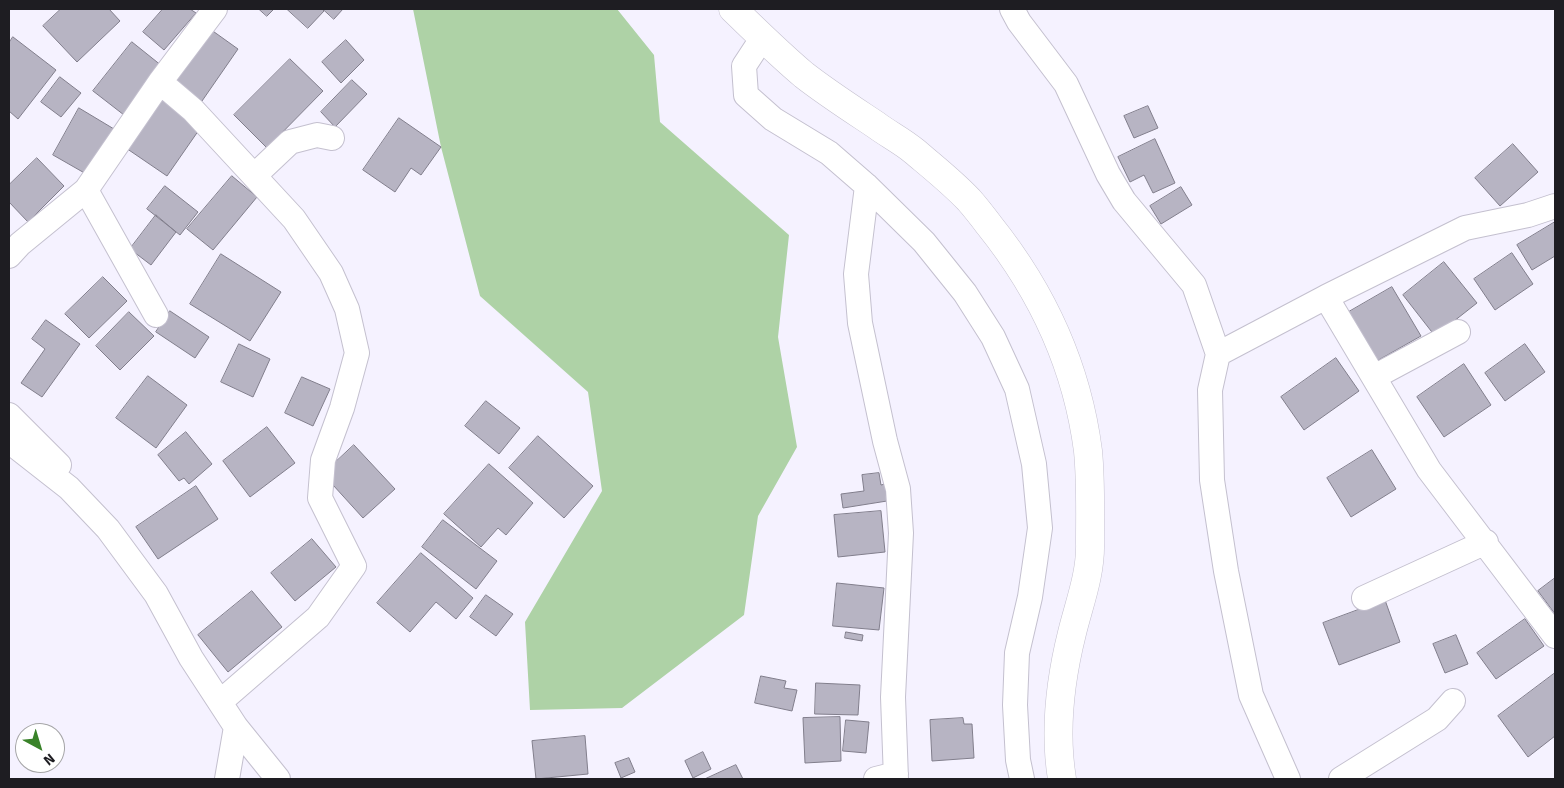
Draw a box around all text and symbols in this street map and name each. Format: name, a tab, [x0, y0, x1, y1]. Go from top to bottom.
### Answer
north arrow	[15, 723, 65, 773]
text: N	[40, 750, 58, 769]

